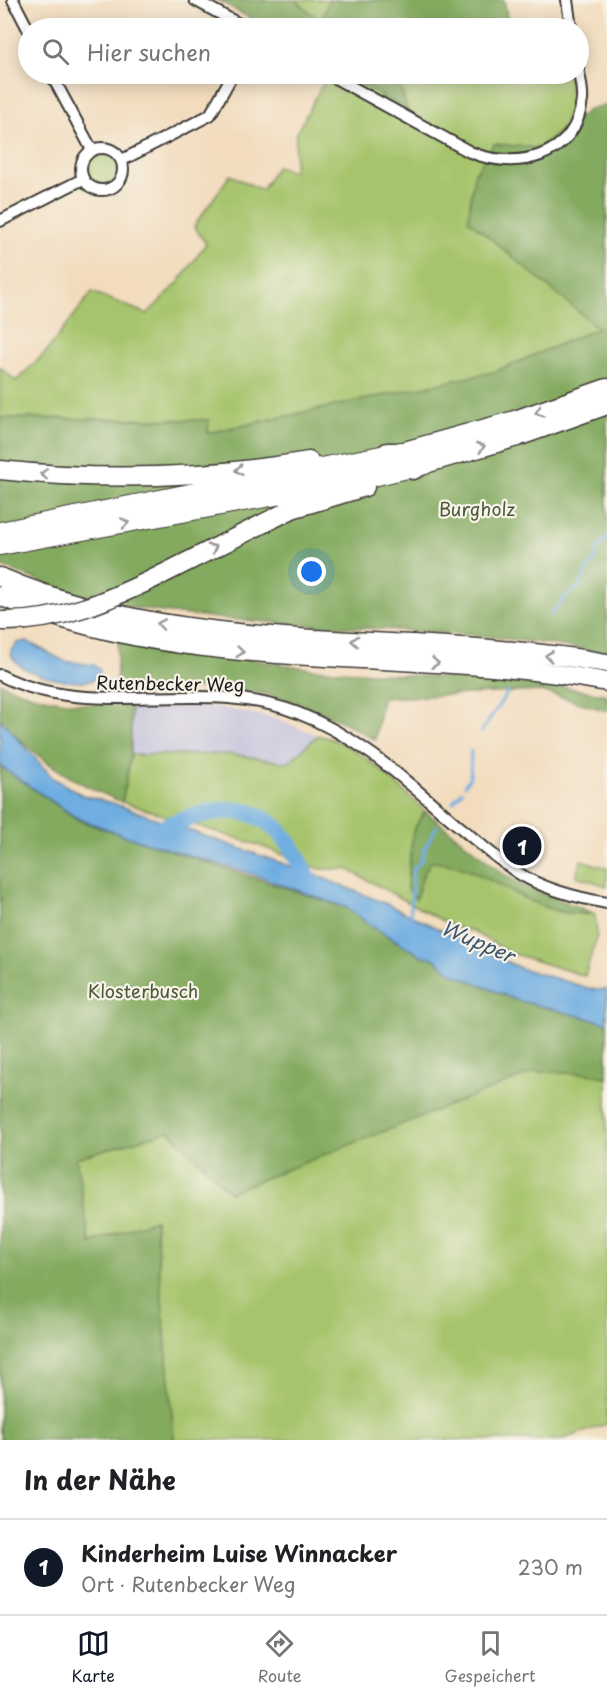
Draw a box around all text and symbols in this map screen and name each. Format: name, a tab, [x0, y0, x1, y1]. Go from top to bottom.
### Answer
search box	[18, 18, 589, 84]
icon: search	[39, 35, 72, 68]
text: Hier suchen	[87, 35, 211, 68]
one-way arrow	[534, 405, 545, 417]
one-way arrow	[475, 442, 486, 454]
one-way arrow	[235, 463, 244, 476]
one-way arrow	[40, 467, 49, 480]
park label: Burgholz	[439, 495, 516, 522]
one-way arrow	[120, 517, 129, 529]
one-way arrow	[206, 544, 217, 555]
your location	[297, 557, 326, 586]
one-way arrow	[156, 618, 166, 631]
one-way arrow	[350, 635, 359, 648]
one-way arrow	[236, 645, 245, 658]
one-way arrow	[544, 650, 554, 662]
one-way arrow	[430, 657, 439, 670]
street label: Rutenbecker Weg	[96, 668, 244, 698]
pin: 1	[502, 824, 542, 868]
water label: Wupper	[437, 912, 522, 971]
park label: Klosterbusch	[88, 977, 198, 1004]
text: In der Nähe	[24, 1460, 176, 1499]
text: Kinderheim Luise Winnacker	[81, 1536, 397, 1569]
text: 1	[39, 1552, 48, 1582]
text: 230 m	[518, 1552, 583, 1582]
text: Ort · Rutenbecker Weg	[81, 1569, 295, 1599]
tab: Karte	[71, 1627, 115, 1687]
tab: Route	[258, 1627, 302, 1687]
tab: Gespeichert	[445, 1627, 536, 1687]

